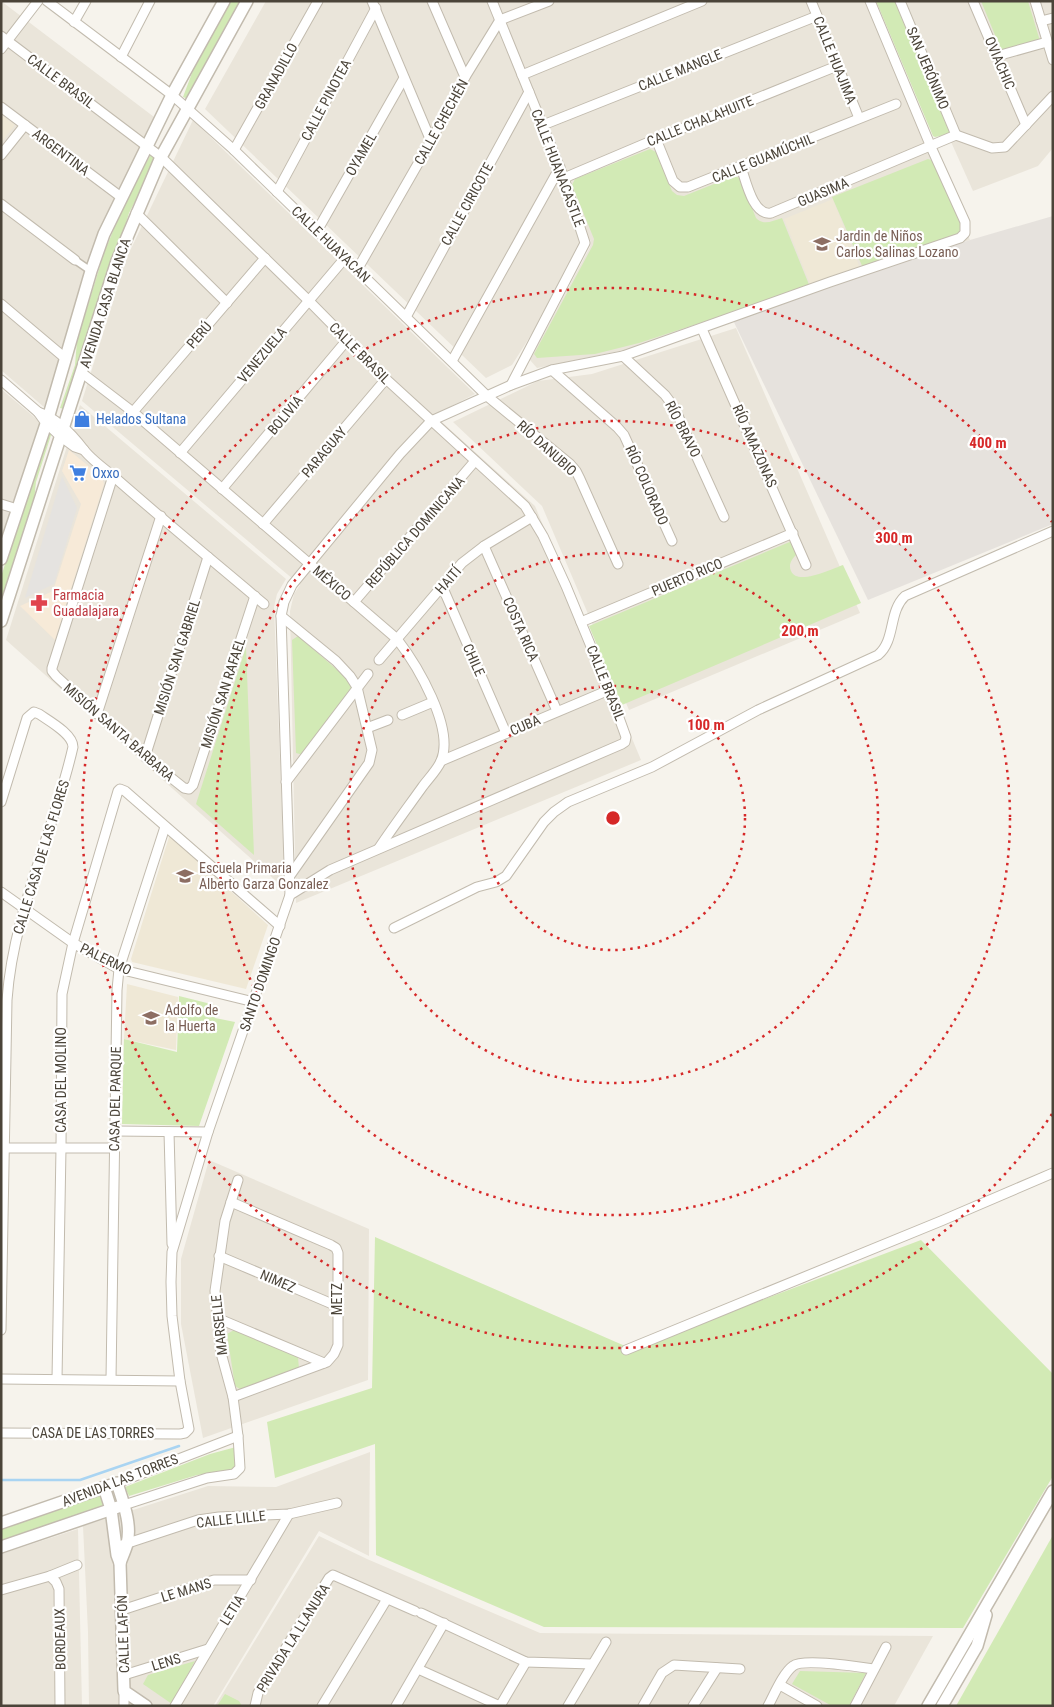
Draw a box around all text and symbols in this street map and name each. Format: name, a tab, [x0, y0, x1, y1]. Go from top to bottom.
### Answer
street label: CALLE HUAJIMA	[810, 14, 860, 106]
street label: SAN JERÓNIMO	[903, 24, 953, 112]
street label: OVIACHIC	[982, 34, 1018, 92]
street label: GRANADILLO	[251, 40, 301, 112]
street label: CALLE MANGLE	[636, 46, 724, 94]
street label: CALLE BRASIL	[24, 51, 98, 112]
street label: CALLE PINOTEA	[298, 57, 354, 143]
street label: CALLE CHECHÉN	[410, 76, 471, 168]
street label: CALLE CHALAHUITE	[644, 92, 756, 150]
street label: CALLE HUANACASTLE	[528, 107, 588, 229]
street label: ARGENTINA	[29, 125, 93, 179]
street label: OYAMEL	[342, 129, 380, 178]
street label: CALLE GUAMÚCHIL	[709, 129, 817, 186]
street label: CALLE CIRICOTE	[438, 160, 496, 248]
street label: GUASIMA	[795, 174, 851, 210]
street label: CALLE HUAYACAN	[288, 203, 374, 285]
place label: Jardin de Niños Carlos Salinas Lozano	[836, 228, 958, 260]
school or university icon: Jardin de Niños Carlos Salinas Lozano	[812, 234, 832, 254]
street label: AVENIDA CASA BLANCA	[76, 236, 134, 370]
street label: PERÚ	[182, 318, 215, 352]
street label: CALLE BRASIL	[326, 319, 394, 387]
street label: VENEZUELA	[234, 324, 290, 386]
street label: BOLIVIA	[264, 392, 306, 438]
street label: RÍO BRAVO	[662, 398, 705, 460]
street label: RÍO AMAZONAS	[730, 402, 781, 490]
shop icon: Helados Sultana	[72, 409, 92, 429]
place label: Helados Sultana	[96, 411, 186, 427]
street label: RÍO DANUBIO	[514, 416, 581, 479]
street label: PARAGUAY	[298, 423, 350, 481]
text: 400 m	[969, 434, 1007, 452]
street label: RÍO COLORADO	[622, 442, 673, 527]
supermarket icon: Oxxo	[68, 463, 88, 483]
place label: Oxxo	[92, 465, 120, 481]
street label: REPÚBLICA DOMINICANA	[361, 472, 468, 591]
text: 300 m	[875, 529, 913, 547]
street label: PUERTO RICO	[649, 555, 725, 599]
street label: MÉXICO	[310, 561, 355, 604]
street label: HAITÍ	[431, 562, 465, 597]
place label: Farmacia Guadalajara	[53, 587, 119, 619]
pharmacy icon: Farmacia Guadalajara	[29, 593, 49, 613]
street label: COSTA RICA	[500, 594, 542, 664]
street label: MISIÓN SAN GABRIEL	[150, 596, 203, 717]
text: 200 m	[781, 622, 819, 640]
street label: MISIÓN SAN RAFAEL	[197, 635, 249, 750]
street label: CHILE	[460, 641, 488, 679]
street label: CALLE BRASIL	[584, 643, 629, 723]
street label: MISIÓN SANTA BARBARA	[60, 679, 178, 784]
street label: CUBA	[507, 711, 543, 739]
text: 100 m	[687, 716, 725, 734]
street label: CALLE CASA DE LAS FLORES	[10, 778, 72, 936]
centre of rings	[604, 809, 622, 827]
place label: Escuela Primaria Alberto Garza Gonzalez	[199, 860, 329, 892]
school or university icon: Escuela Primaria Alberto Garza Gonzalez	[175, 866, 195, 886]
street label: SANTO DOMINGO	[236, 935, 284, 1033]
street label: PALERMO	[78, 940, 134, 978]
place label: Adolfo de la Huerta	[165, 1002, 219, 1034]
school or university icon: Adolfo de la Huerta	[141, 1008, 161, 1028]
street label: CASA DEL MOLINO	[53, 1027, 69, 1133]
street label: CASA DEL PARQUE	[106, 1046, 124, 1152]
street label: NIMEZ	[258, 1266, 298, 1296]
street label: METZ	[329, 1283, 345, 1315]
street label: MARSELLE	[208, 1294, 230, 1356]
street label: CASA DE LAS TORRES	[32, 1425, 154, 1441]
street label: AVENIDA LAS TORRES	[60, 1450, 180, 1510]
street label: CALLE LILLE	[195, 1507, 267, 1531]
street label: LE MANS	[159, 1575, 213, 1605]
street label: PRIVADA LA LLANURA	[253, 1581, 333, 1695]
street label: LETIA	[217, 1592, 247, 1628]
street label: CALLE LAFÓN	[113, 1595, 132, 1673]
street label: BORDEAUX	[51, 1608, 69, 1670]
street label: LENS	[150, 1650, 182, 1674]

